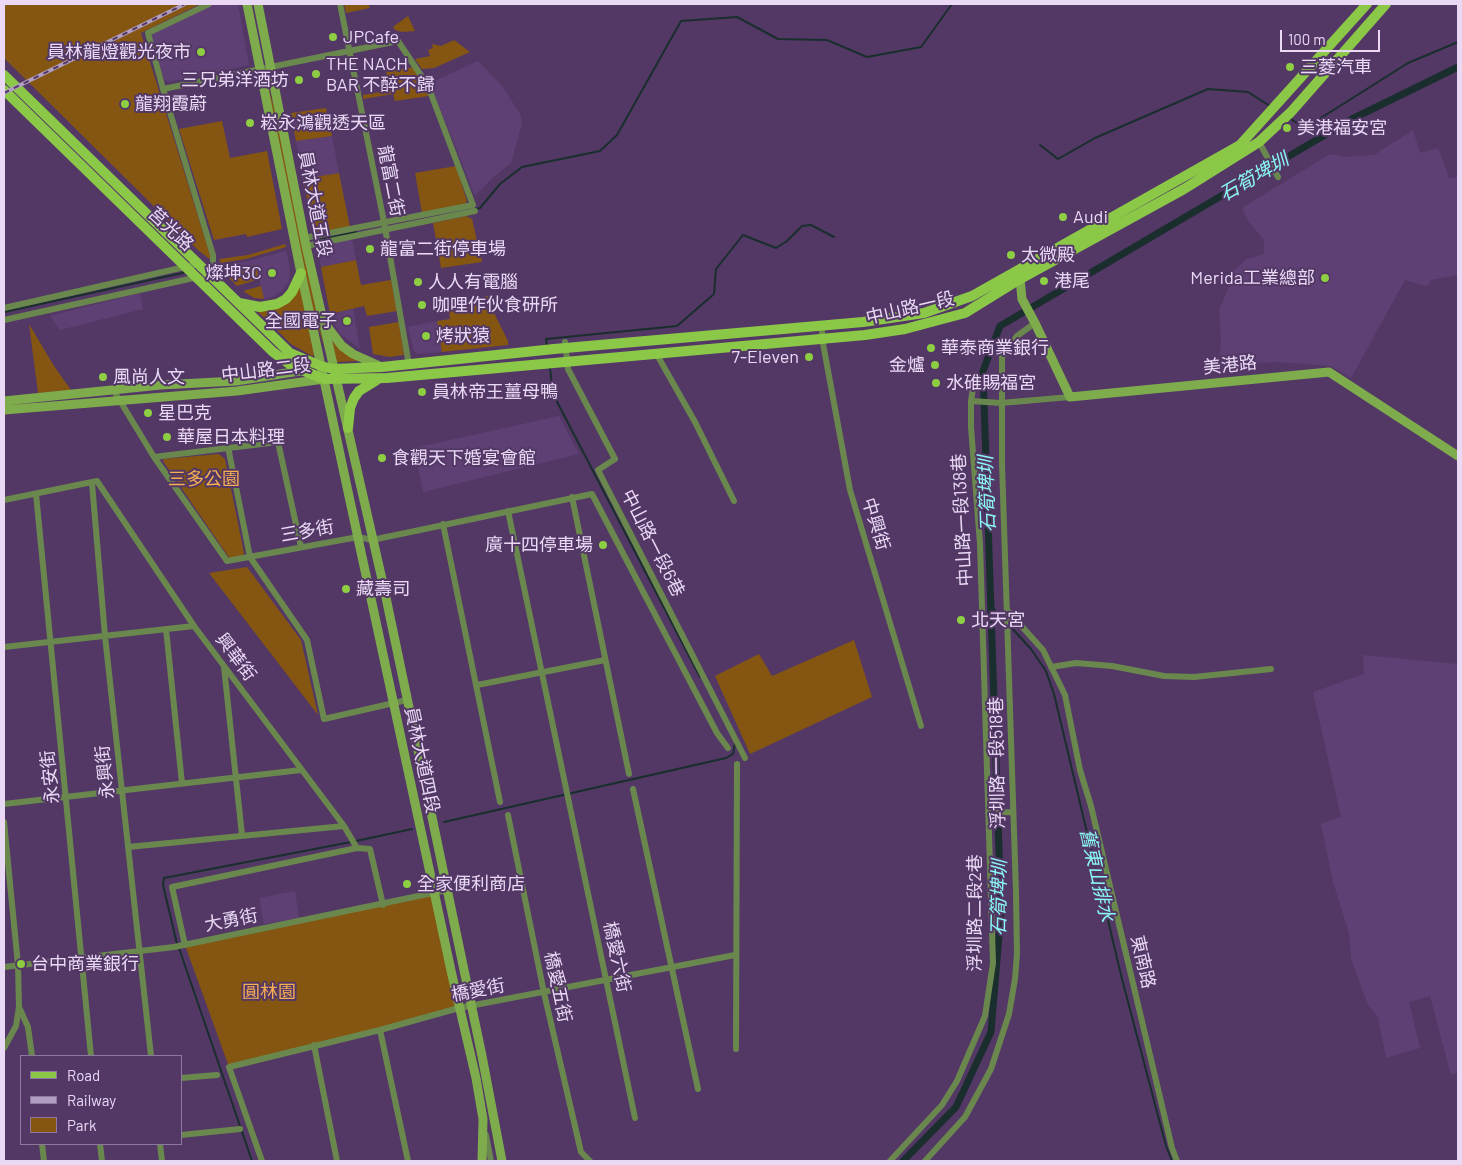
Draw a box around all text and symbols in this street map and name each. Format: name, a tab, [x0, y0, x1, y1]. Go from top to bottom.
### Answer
scale bar	[1282, 20, 1382, 52]
place label: JPCafe	[343, 26, 399, 48]
text: 100 m	[1288, 30, 1326, 48]
marker: JPCafe	[327, 31, 339, 43]
place label: 員林龍燈觀光夜市	[47, 41, 191, 63]
marker: 員林龍燈觀光夜市	[195, 46, 207, 58]
place label: THE NACH BAR 不醉不歸	[326, 53, 434, 96]
place label: 三菱汽車	[1300, 56, 1372, 78]
marker: 三菱汽車	[1284, 61, 1296, 73]
marker: THE NACH BAR 不醉不歸	[310, 68, 322, 80]
place label: 三兄弟洋酒坊	[181, 69, 289, 91]
marker: 三兄弟洋酒坊	[293, 74, 305, 86]
place label: 龍翔霞蔚	[135, 93, 207, 115]
marker: 龍翔霞蔚	[119, 98, 131, 110]
place label: 崧永鴻觀透天區	[260, 112, 386, 134]
marker: 崧永鴻觀透天區	[244, 117, 256, 129]
place label: 美港福安宮	[1297, 117, 1387, 139]
marker: 美港福安宮	[1281, 122, 1293, 134]
street label: 龍富二街	[374, 144, 408, 218]
water label: 石筍埤圳	[1215, 148, 1293, 206]
street label: 員林大道五段	[294, 149, 336, 259]
street label: 莒光路	[144, 203, 198, 255]
place label: Audi	[1073, 206, 1108, 228]
marker: Audi	[1057, 211, 1069, 223]
place label: 龍富二街停車場	[380, 238, 506, 260]
marker: 龍富二街停車場	[364, 243, 376, 255]
place label: 太微殿	[1021, 244, 1075, 266]
marker: 太微殿	[1005, 249, 1017, 261]
place label: 燦坤3C	[206, 262, 262, 284]
marker: 燦坤3C	[266, 267, 278, 279]
place label: Merida工業總部	[1190, 267, 1315, 289]
place label: 港尾	[1054, 270, 1090, 292]
place label: 人人有電腦	[428, 271, 518, 293]
marker: Merida工業總部	[1319, 272, 1331, 284]
marker: 港尾	[1038, 275, 1050, 287]
marker: 人人有電腦	[412, 276, 424, 288]
street label: 中山路一段	[864, 287, 956, 329]
place label: 咖哩作伙食研所	[432, 294, 558, 316]
marker: 咖哩作伙食研所	[416, 299, 428, 311]
place label: 全國電子	[265, 310, 337, 332]
marker: 全國電子	[341, 315, 353, 327]
place label: 烤狀猿	[436, 325, 490, 347]
marker: 烤狀猿	[420, 330, 432, 342]
place label: 華泰商業銀行	[941, 337, 1049, 359]
marker: 華泰商業銀行	[925, 342, 937, 354]
place label: 7-Eleven	[731, 346, 799, 368]
marker: 7-Eleven	[803, 351, 815, 363]
street label: 美港路	[1202, 351, 1258, 379]
street label: 中山路二段	[220, 354, 312, 386]
place label: 金爐	[889, 354, 925, 376]
marker: 金爐	[929, 359, 941, 371]
place label: 風尚人文	[113, 366, 185, 388]
marker: 風尚人文	[97, 371, 109, 383]
place label: 水碓賜福宮	[946, 372, 1036, 394]
marker: 水碓賜福宮	[930, 377, 942, 389]
place label: 員林帝王薑母鴨	[432, 381, 558, 403]
marker: 員林帝王薑母鴨	[416, 386, 428, 398]
place label: 星巴克	[158, 402, 212, 424]
marker: 星巴克	[142, 407, 154, 419]
place label: 華屋日本料理	[177, 426, 285, 448]
marker: 華屋日本料理	[161, 431, 173, 443]
place label: 食觀天下婚宴會館	[392, 447, 536, 469]
marker: 食觀天下婚宴會館	[376, 452, 388, 464]
street label: 中山路一段138巷	[948, 453, 976, 587]
water label: 石筍埤圳	[974, 456, 1000, 532]
park label: 三多公園	[168, 468, 240, 490]
street label: 中山路一段6巷	[617, 486, 689, 600]
street label: 中興街	[858, 495, 894, 553]
street label: 三多街	[279, 516, 335, 546]
place label: 廣十四停車場	[485, 534, 593, 556]
marker: 廣十四停車場	[597, 539, 609, 551]
place label: 藏壽司	[356, 578, 410, 600]
marker: 藏壽司	[340, 583, 352, 595]
place label: 北天宮	[971, 609, 1025, 631]
marker: 北天宮	[955, 614, 967, 626]
street label: 興華街	[211, 629, 261, 685]
street label: 浮圳路一段518巷	[985, 697, 1009, 829]
street label: 員林大道四段	[400, 705, 444, 815]
street label: 永興街	[91, 744, 119, 800]
street label: 永安街	[36, 749, 64, 805]
water label: 舊東山排水	[1075, 826, 1119, 924]
street label: 浮圳路二段2巷	[964, 854, 986, 972]
water label: 石筍埤圳	[987, 860, 1011, 936]
place label: 全家便利商店	[417, 873, 525, 895]
marker: 全家便利商店	[401, 878, 413, 890]
street label: 大勇街	[202, 904, 260, 936]
street label: 橋愛六街	[599, 920, 635, 994]
street label: 東南路	[1126, 933, 1160, 991]
street label: 橋愛五街	[540, 950, 576, 1024]
place label: 台中商業銀行	[31, 953, 139, 975]
marker: 台中商業銀行	[15, 958, 27, 970]
street label: 橋愛街	[449, 974, 507, 1006]
park label: 圓林園	[242, 981, 296, 1003]
legend	[20, 1055, 182, 1145]
text: Road	[67, 1066, 100, 1084]
text: Railway	[67, 1091, 116, 1109]
text: Park	[67, 1116, 96, 1134]

